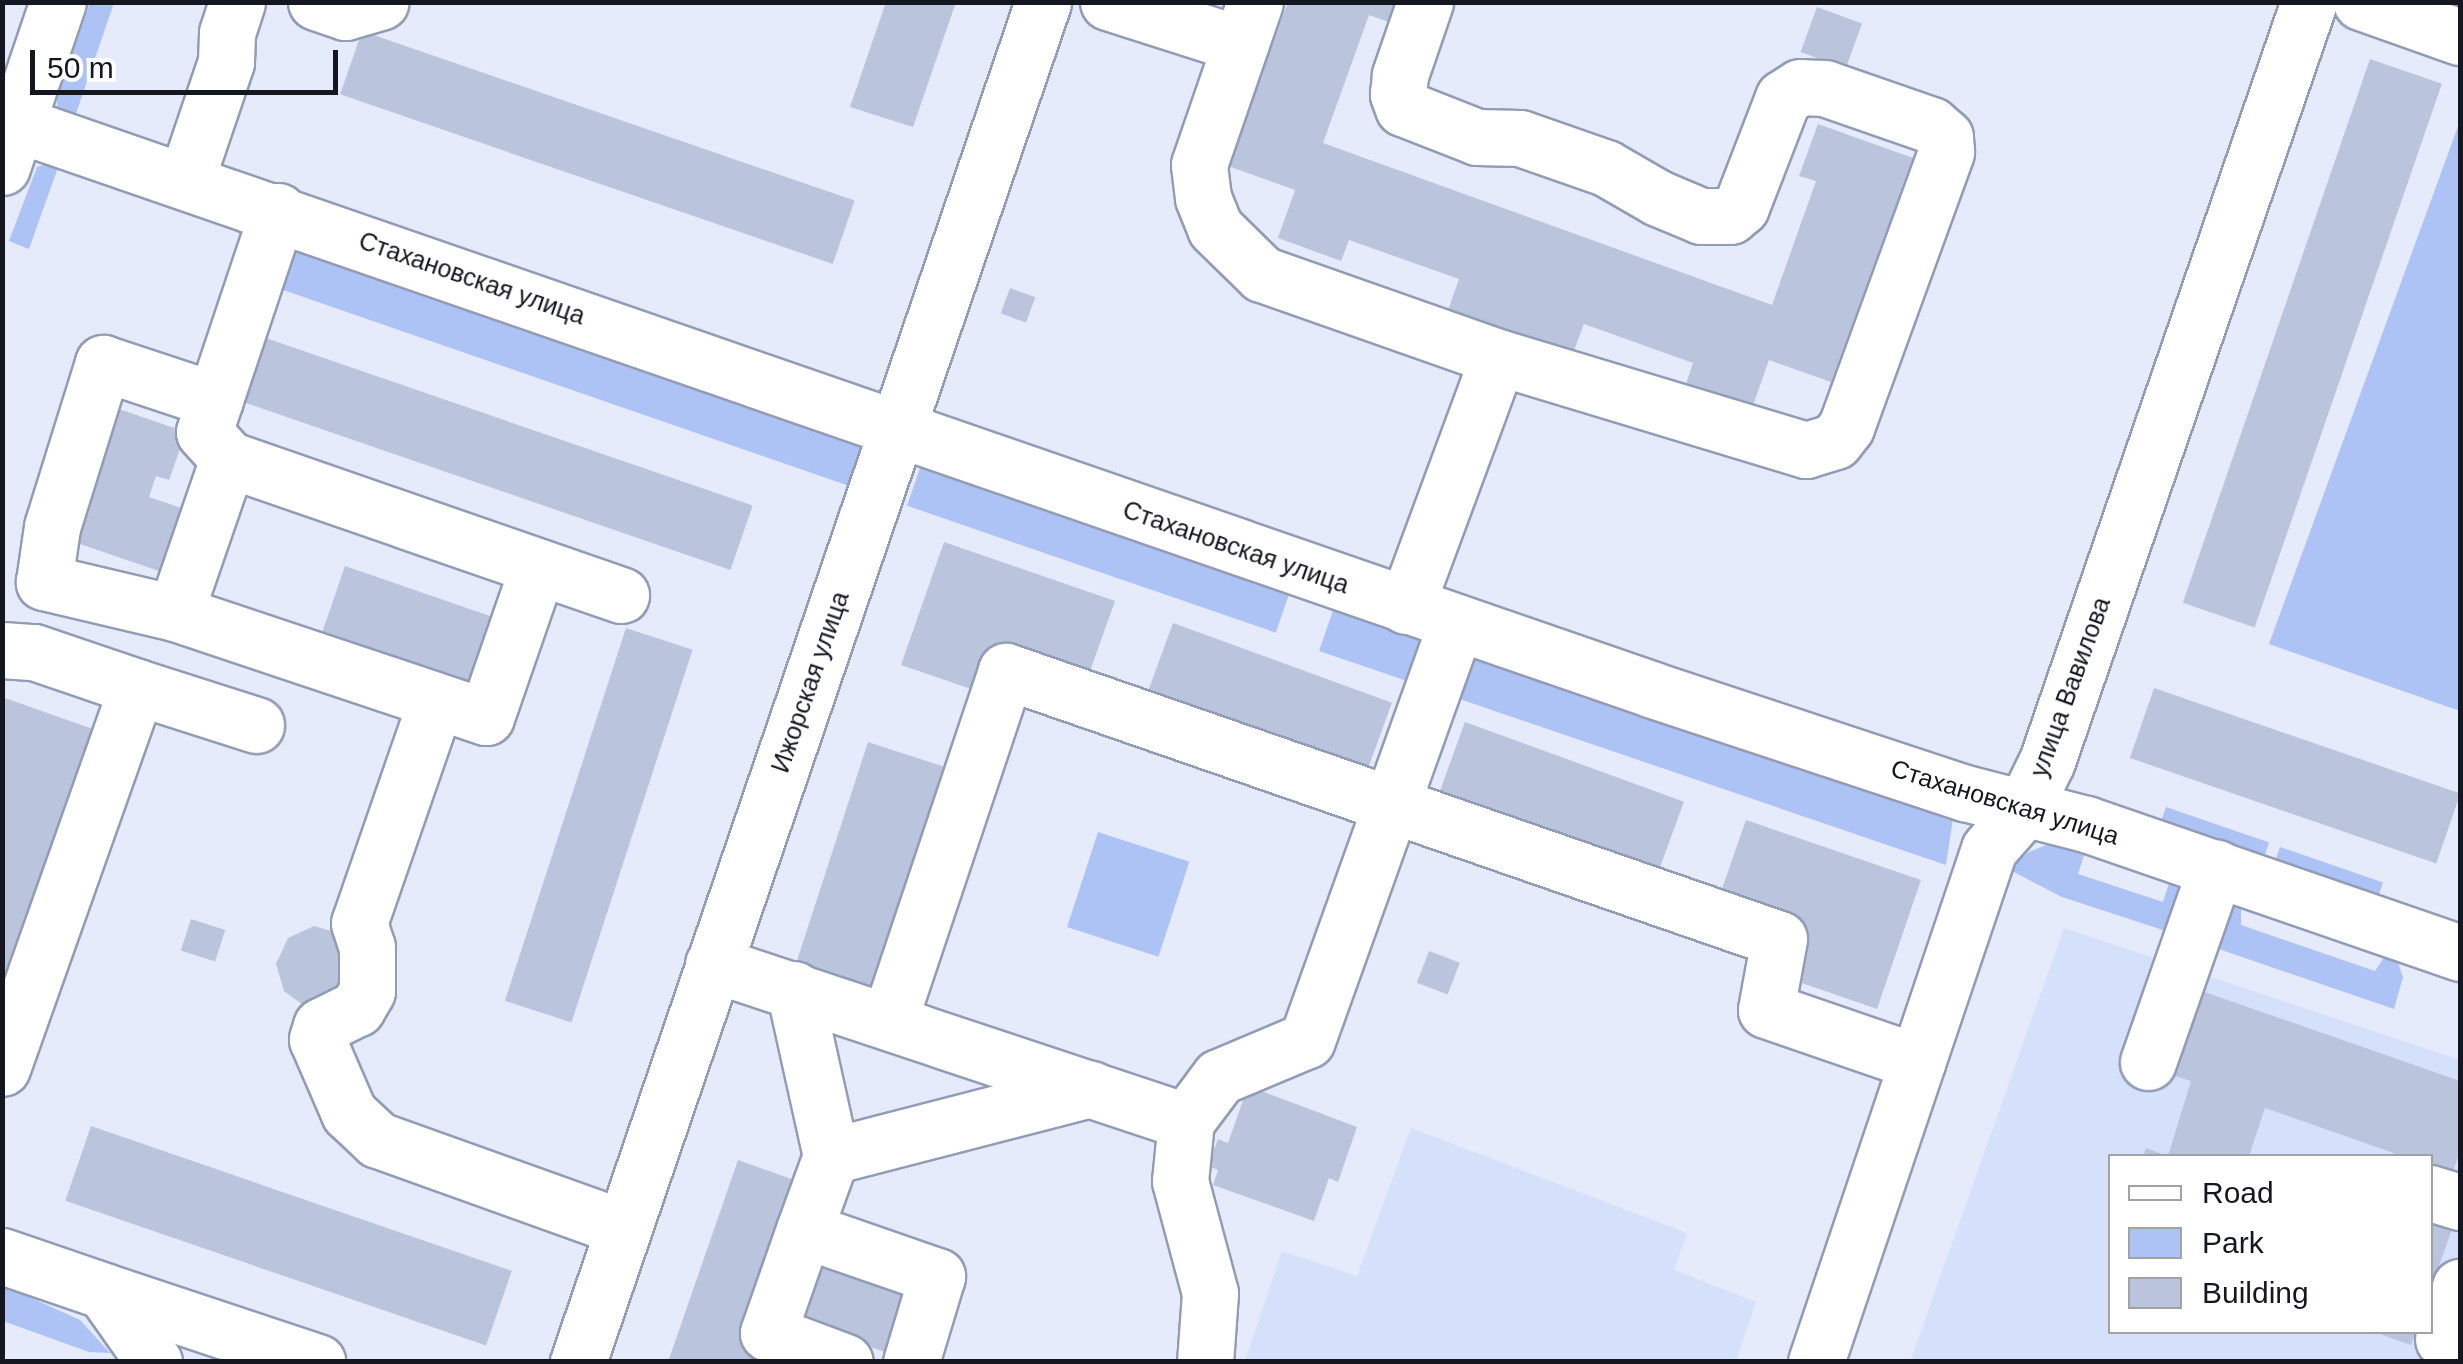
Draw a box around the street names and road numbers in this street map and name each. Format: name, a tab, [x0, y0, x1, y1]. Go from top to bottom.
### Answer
street label: Стахановская улица	[355, 225, 589, 331]
street label: Стахановская улица	[1119, 494, 1353, 600]
street label: Ижорская улица	[765, 587, 855, 777]
street label: улица Вавилова	[2024, 593, 2116, 781]
street label: Стахановская улица	[1887, 753, 2123, 851]

